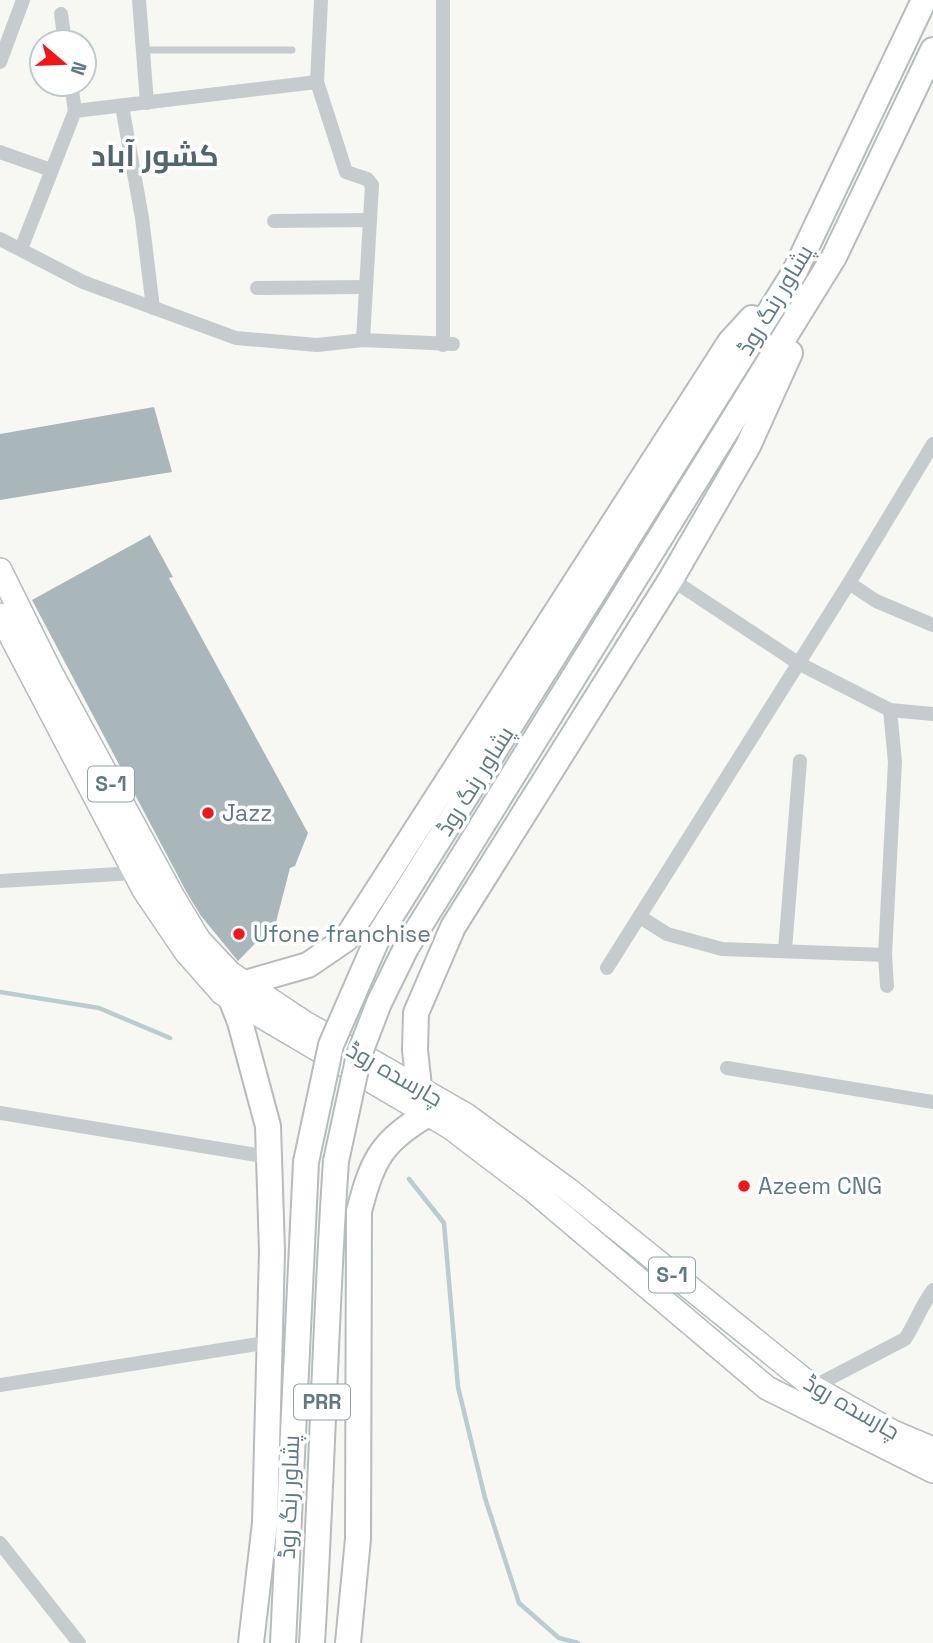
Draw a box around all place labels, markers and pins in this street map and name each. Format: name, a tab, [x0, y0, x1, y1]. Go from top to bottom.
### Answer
place label: Jazz	[222, 798, 272, 828]
marker: Jazz	[200, 805, 216, 821]
place label: Ufone franchise	[253, 919, 431, 949]
marker: Ufone franchise	[231, 926, 247, 942]
place label: Azeem CNG	[758, 1171, 882, 1201]
marker: Azeem CNG	[736, 1178, 752, 1194]

